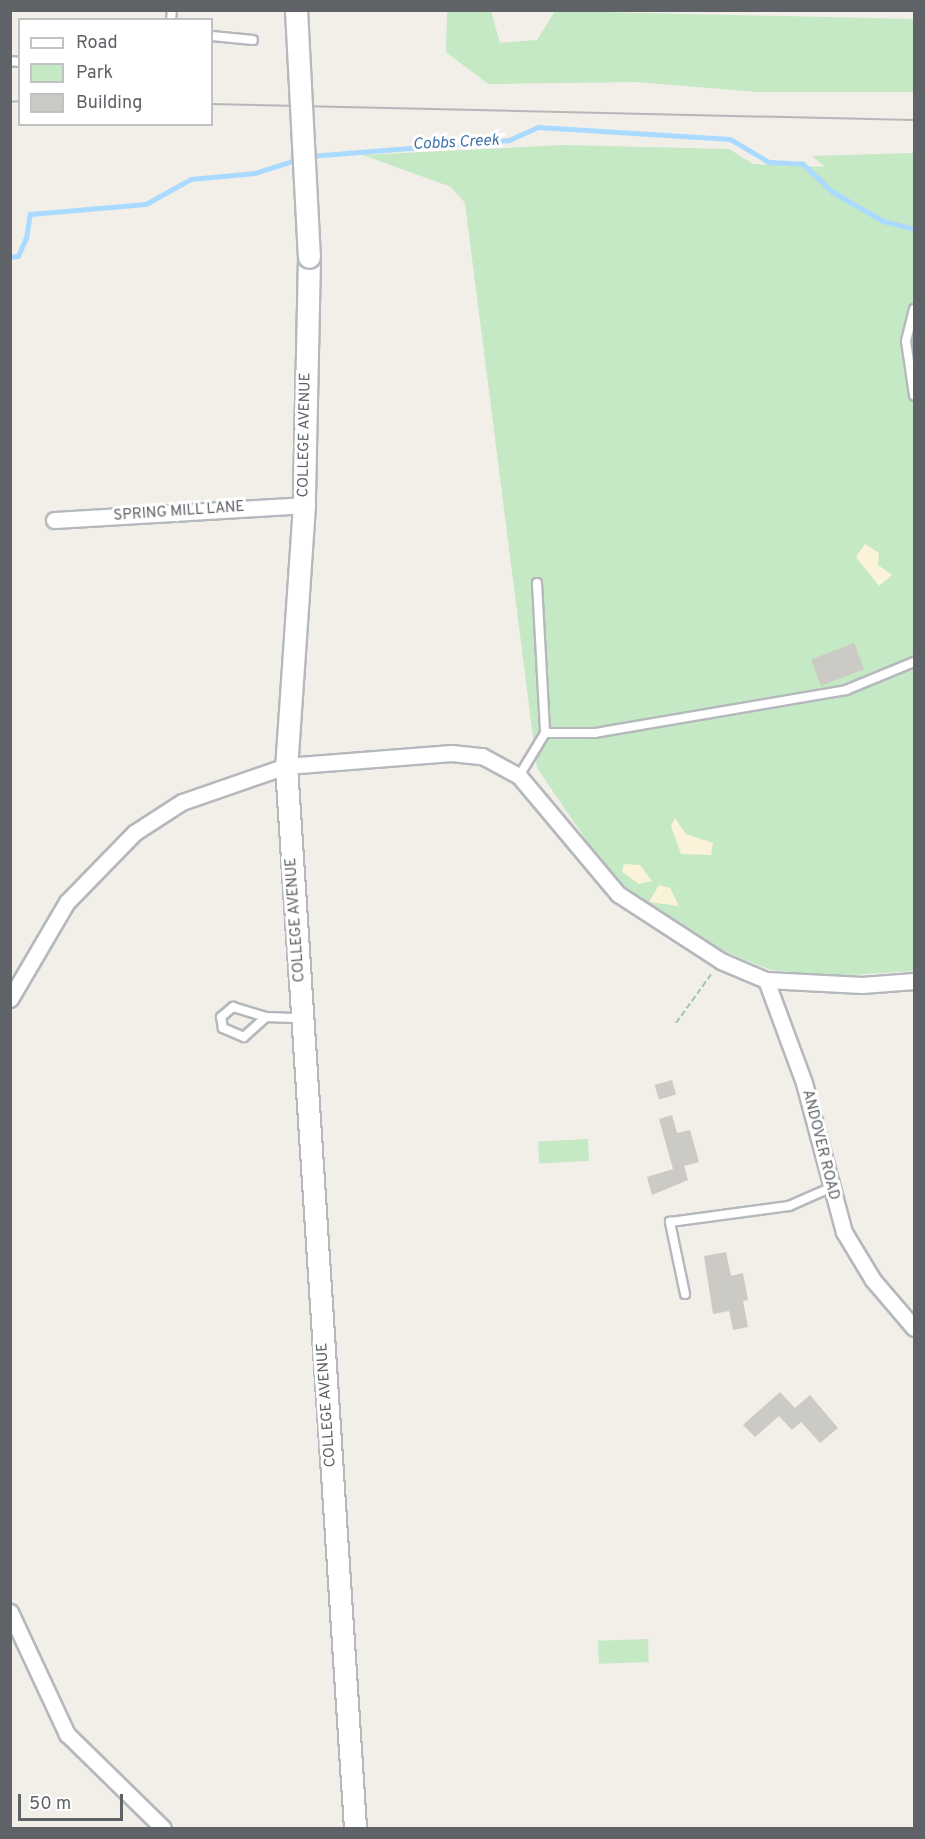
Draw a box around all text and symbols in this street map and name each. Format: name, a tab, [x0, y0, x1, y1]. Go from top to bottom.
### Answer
legend	[18, 18, 213, 126]
text: Road	[76, 32, 118, 55]
text: Park	[76, 62, 113, 85]
text: Building	[76, 92, 142, 115]
water label: Cobbs Creek	[412, 131, 500, 155]
street label: COLLEGE AVENUE	[295, 372, 315, 498]
street label: SPRING MILL LANE	[113, 498, 245, 526]
street label: COLLEGE AVENUE	[283, 857, 309, 983]
street label: ANDOVER ROAD	[798, 1088, 842, 1202]
street label: COLLEGE AVENUE	[314, 1342, 340, 1468]
scale bar	[21, 1782, 126, 1820]
text: 50 m	[29, 1793, 71, 1816]

